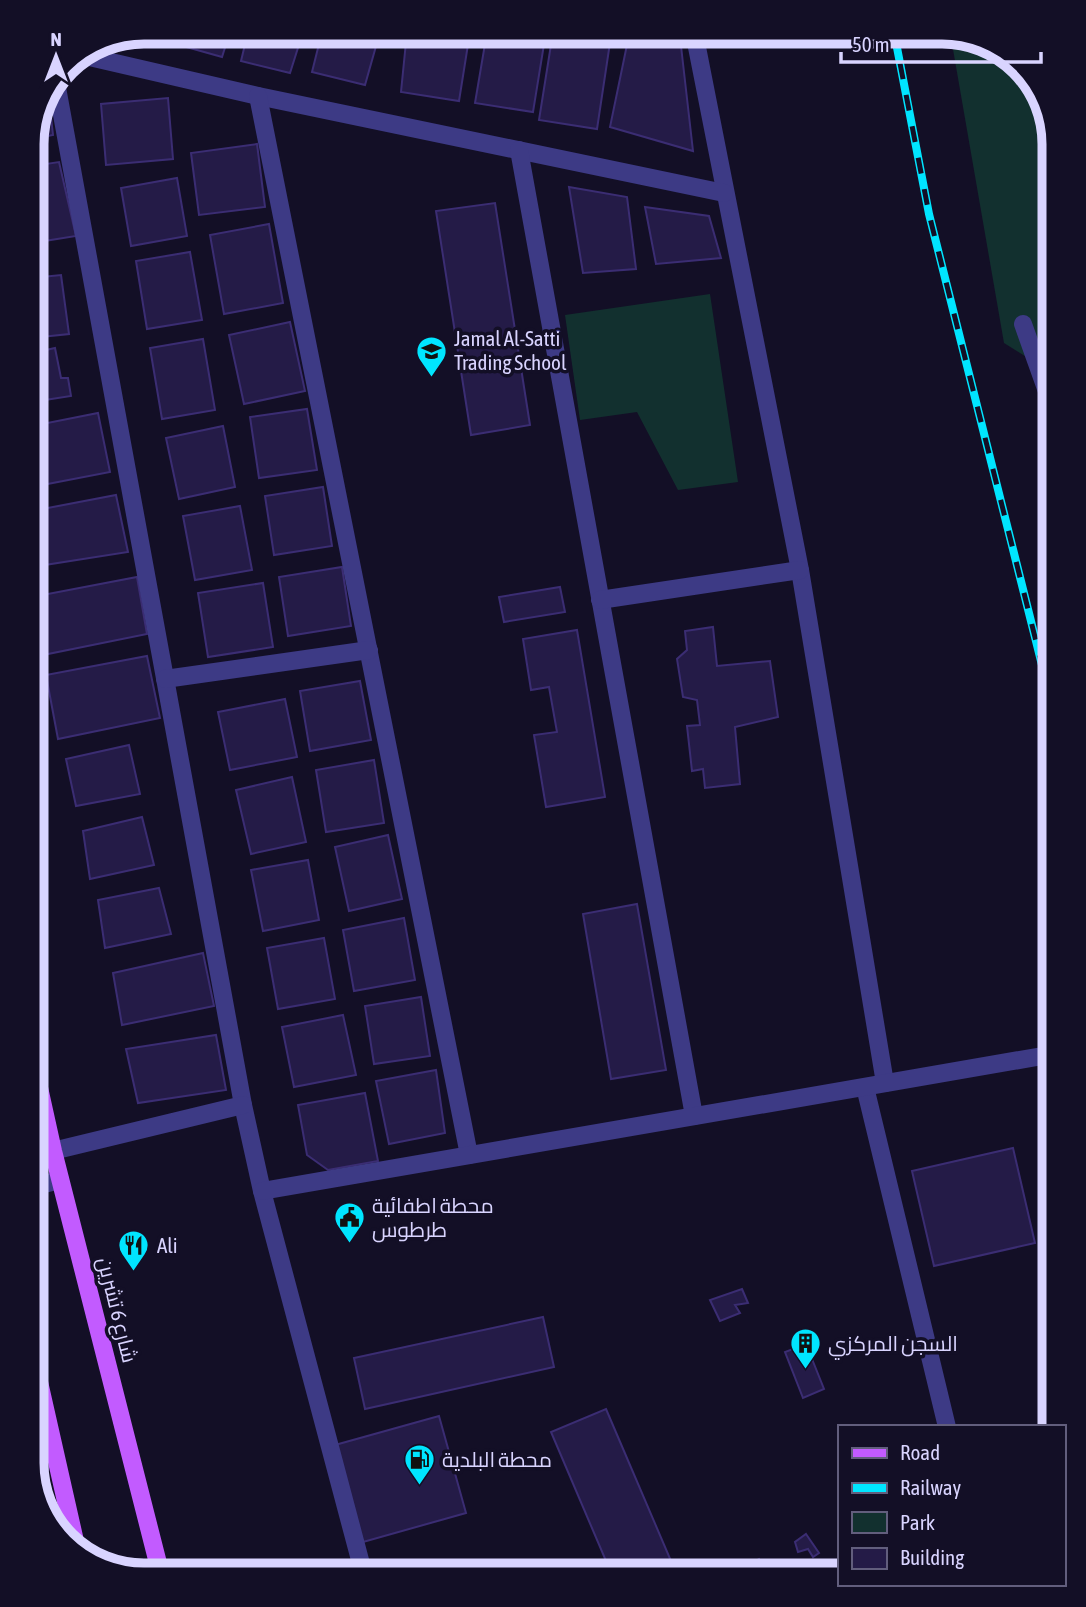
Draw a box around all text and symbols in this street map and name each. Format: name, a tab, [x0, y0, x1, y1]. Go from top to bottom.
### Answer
north arrow	[21, 21, 91, 91]
scale bar	[841, 21, 1040, 65]
text: N	[50, 28, 62, 50]
text: 50 m	[852, 32, 890, 56]
place label: Jamal Al-Satti Trading School	[454, 326, 567, 374]
school or university icon: Jamal Al-Satti Trading School	[414, 334, 448, 378]
place label: محطة اطفائية طرطوس	[372, 1193, 494, 1243]
public building icon: محطة اطفائية طرطوس	[332, 1201, 366, 1245]
restaurant icon: Ali	[117, 1229, 151, 1273]
place label: Ali	[157, 1233, 178, 1257]
street label: شارع 6 تشرين	[90, 1255, 143, 1366]
building icon: السجن المركزي	[788, 1327, 822, 1371]
place label: السجن المركزي	[828, 1331, 958, 1360]
legend	[838, 1425, 1065, 1586]
text: Road	[900, 1440, 940, 1464]
fuel station icon: محطة البلدية	[402, 1443, 436, 1487]
place label: محطة البلدية	[442, 1447, 552, 1471]
text: Railway	[900, 1475, 962, 1499]
text: Park	[900, 1510, 935, 1534]
text: Building	[900, 1545, 964, 1569]

